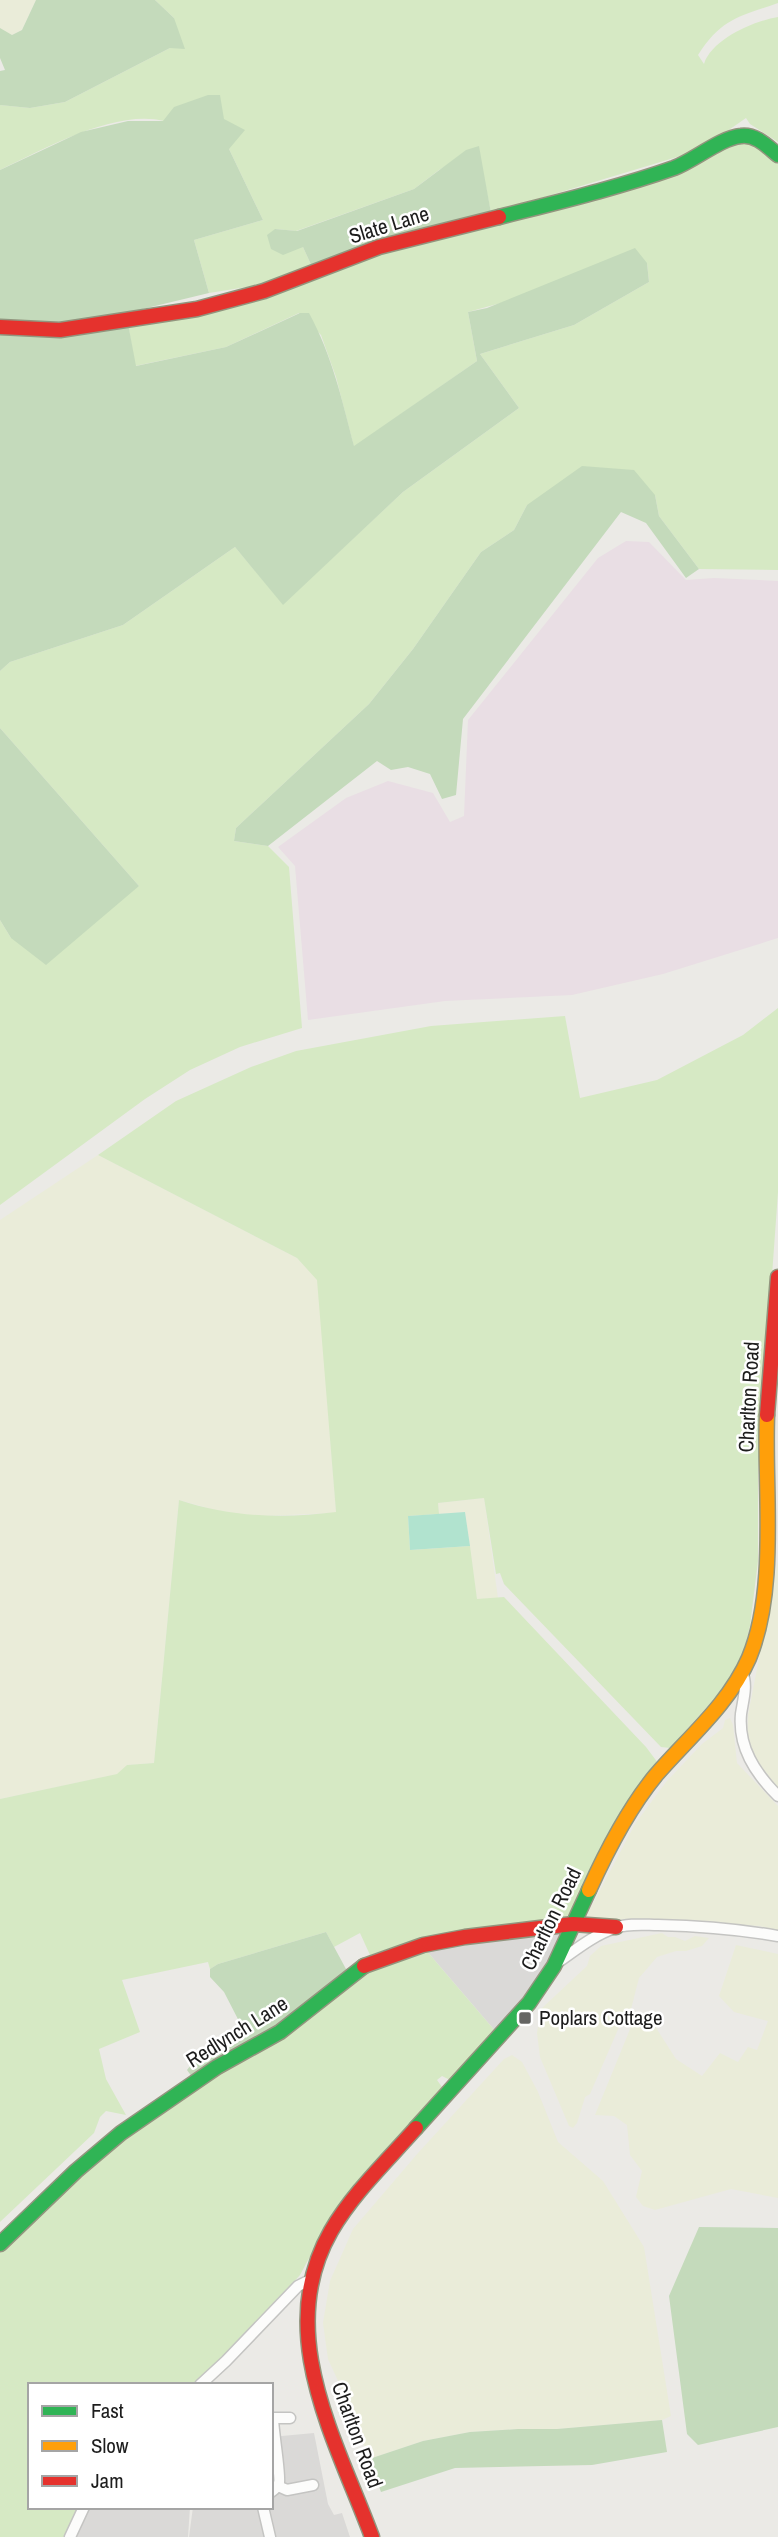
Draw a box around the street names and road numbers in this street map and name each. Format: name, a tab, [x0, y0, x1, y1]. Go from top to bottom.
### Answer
street label: Slate Lane	[345, 199, 432, 250]
street label: Charlton Road	[731, 1341, 766, 1453]
street label: Charlton Road	[513, 1863, 588, 1975]
street label: Redlynch Lane	[180, 1989, 293, 2074]
street label: Charlton Road	[325, 2378, 390, 2492]

